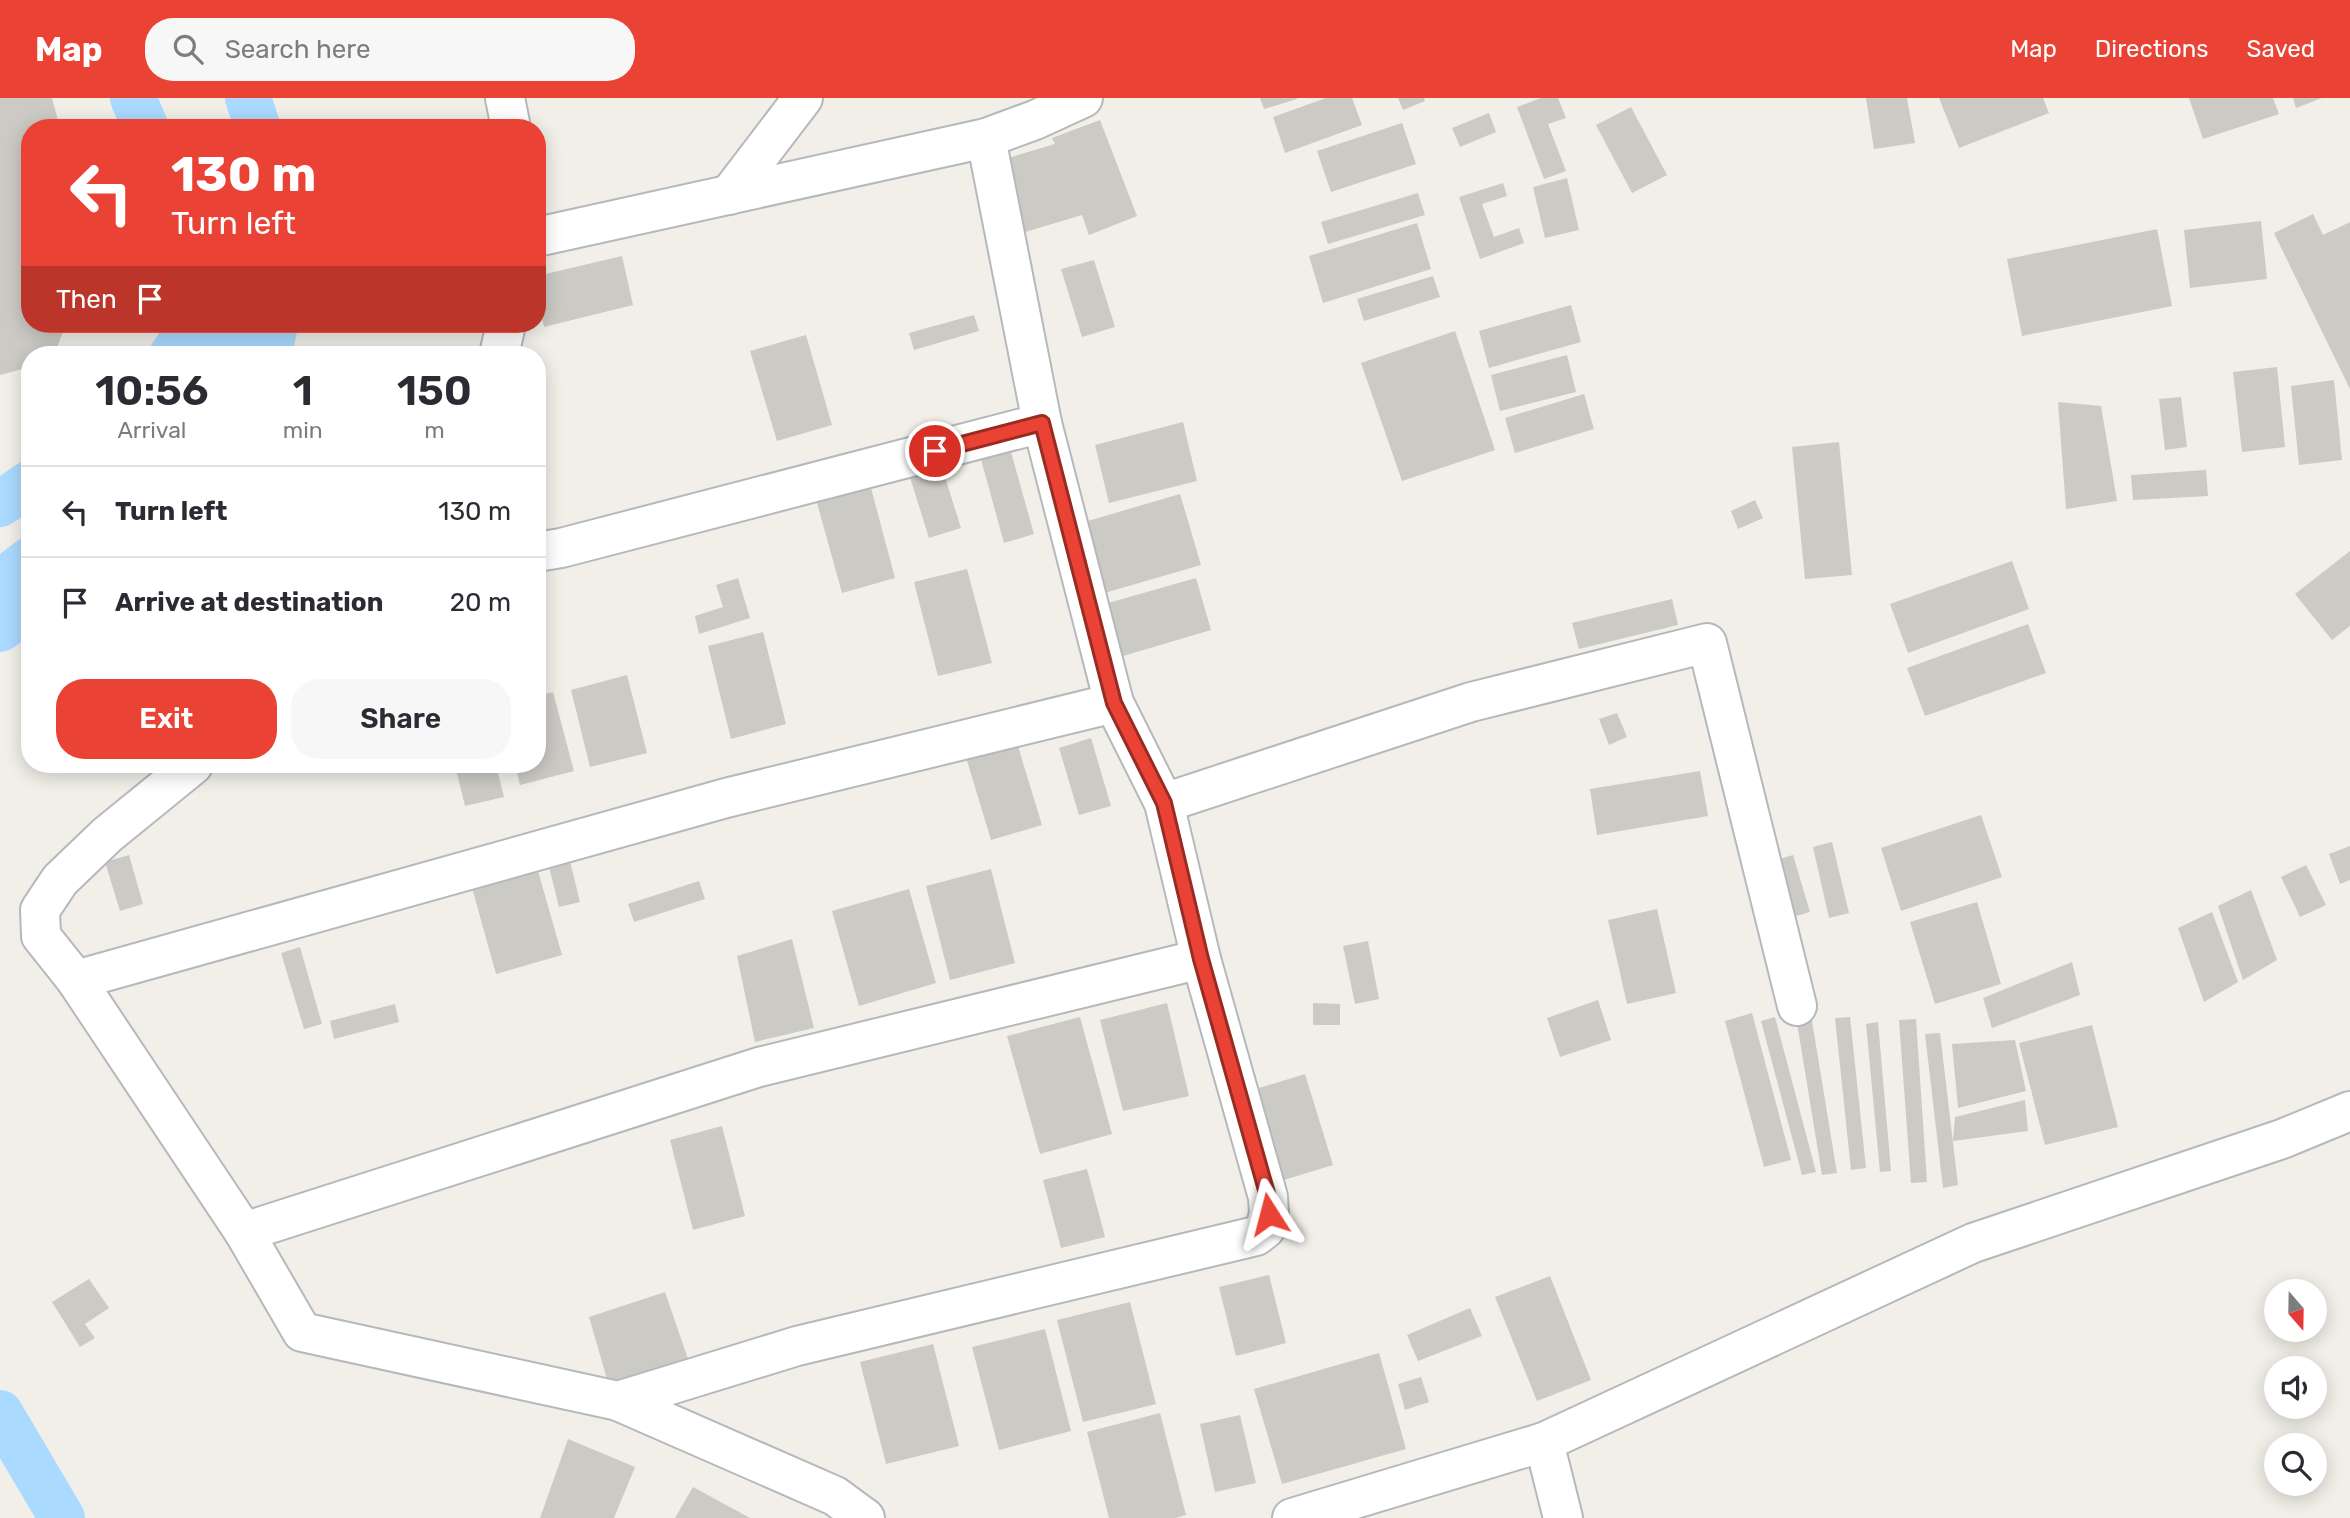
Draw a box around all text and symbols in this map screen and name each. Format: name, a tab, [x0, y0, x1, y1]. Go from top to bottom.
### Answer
search box	[145, 18, 635, 81]
text: Map	[35, 30, 103, 69]
icon: search	[169, 30, 207, 68]
text: Search here	[225, 34, 370, 65]
text: Map	[2010, 35, 2057, 63]
text: Directions	[2095, 35, 2208, 63]
text: Saved	[2246, 35, 2315, 63]
text: 130 m	[171, 145, 316, 203]
icon: left	[56, 147, 147, 238]
text: Turn left	[171, 204, 296, 242]
icon: arrive	[131, 280, 169, 318]
text: Then	[56, 284, 117, 315]
text: 10:56	[95, 366, 209, 416]
text: 1	[293, 366, 313, 416]
text: 150	[397, 366, 472, 416]
text: Arrival	[117, 416, 186, 444]
text: min	[283, 416, 323, 444]
text: m	[424, 416, 445, 444]
pin	[905, 421, 965, 481]
icon: arrive	[916, 432, 954, 470]
icon: left	[56, 493, 94, 531]
text: Turn left	[115, 496, 227, 527]
text: 130 m	[438, 496, 511, 527]
icon: arrive	[56, 584, 94, 622]
text: Arrive at destination	[115, 587, 383, 618]
text: 20 m	[450, 587, 511, 618]
button: Exit	[56, 679, 277, 759]
button: Share	[291, 679, 511, 759]
position arrow	[1232, 1177, 1306, 1251]
north arrow	[2264, 1279, 2328, 1342]
map controls	[2264, 1279, 2327, 1496]
button: sound	[2264, 1356, 2327, 1419]
button: search	[2264, 1433, 2327, 1496]

